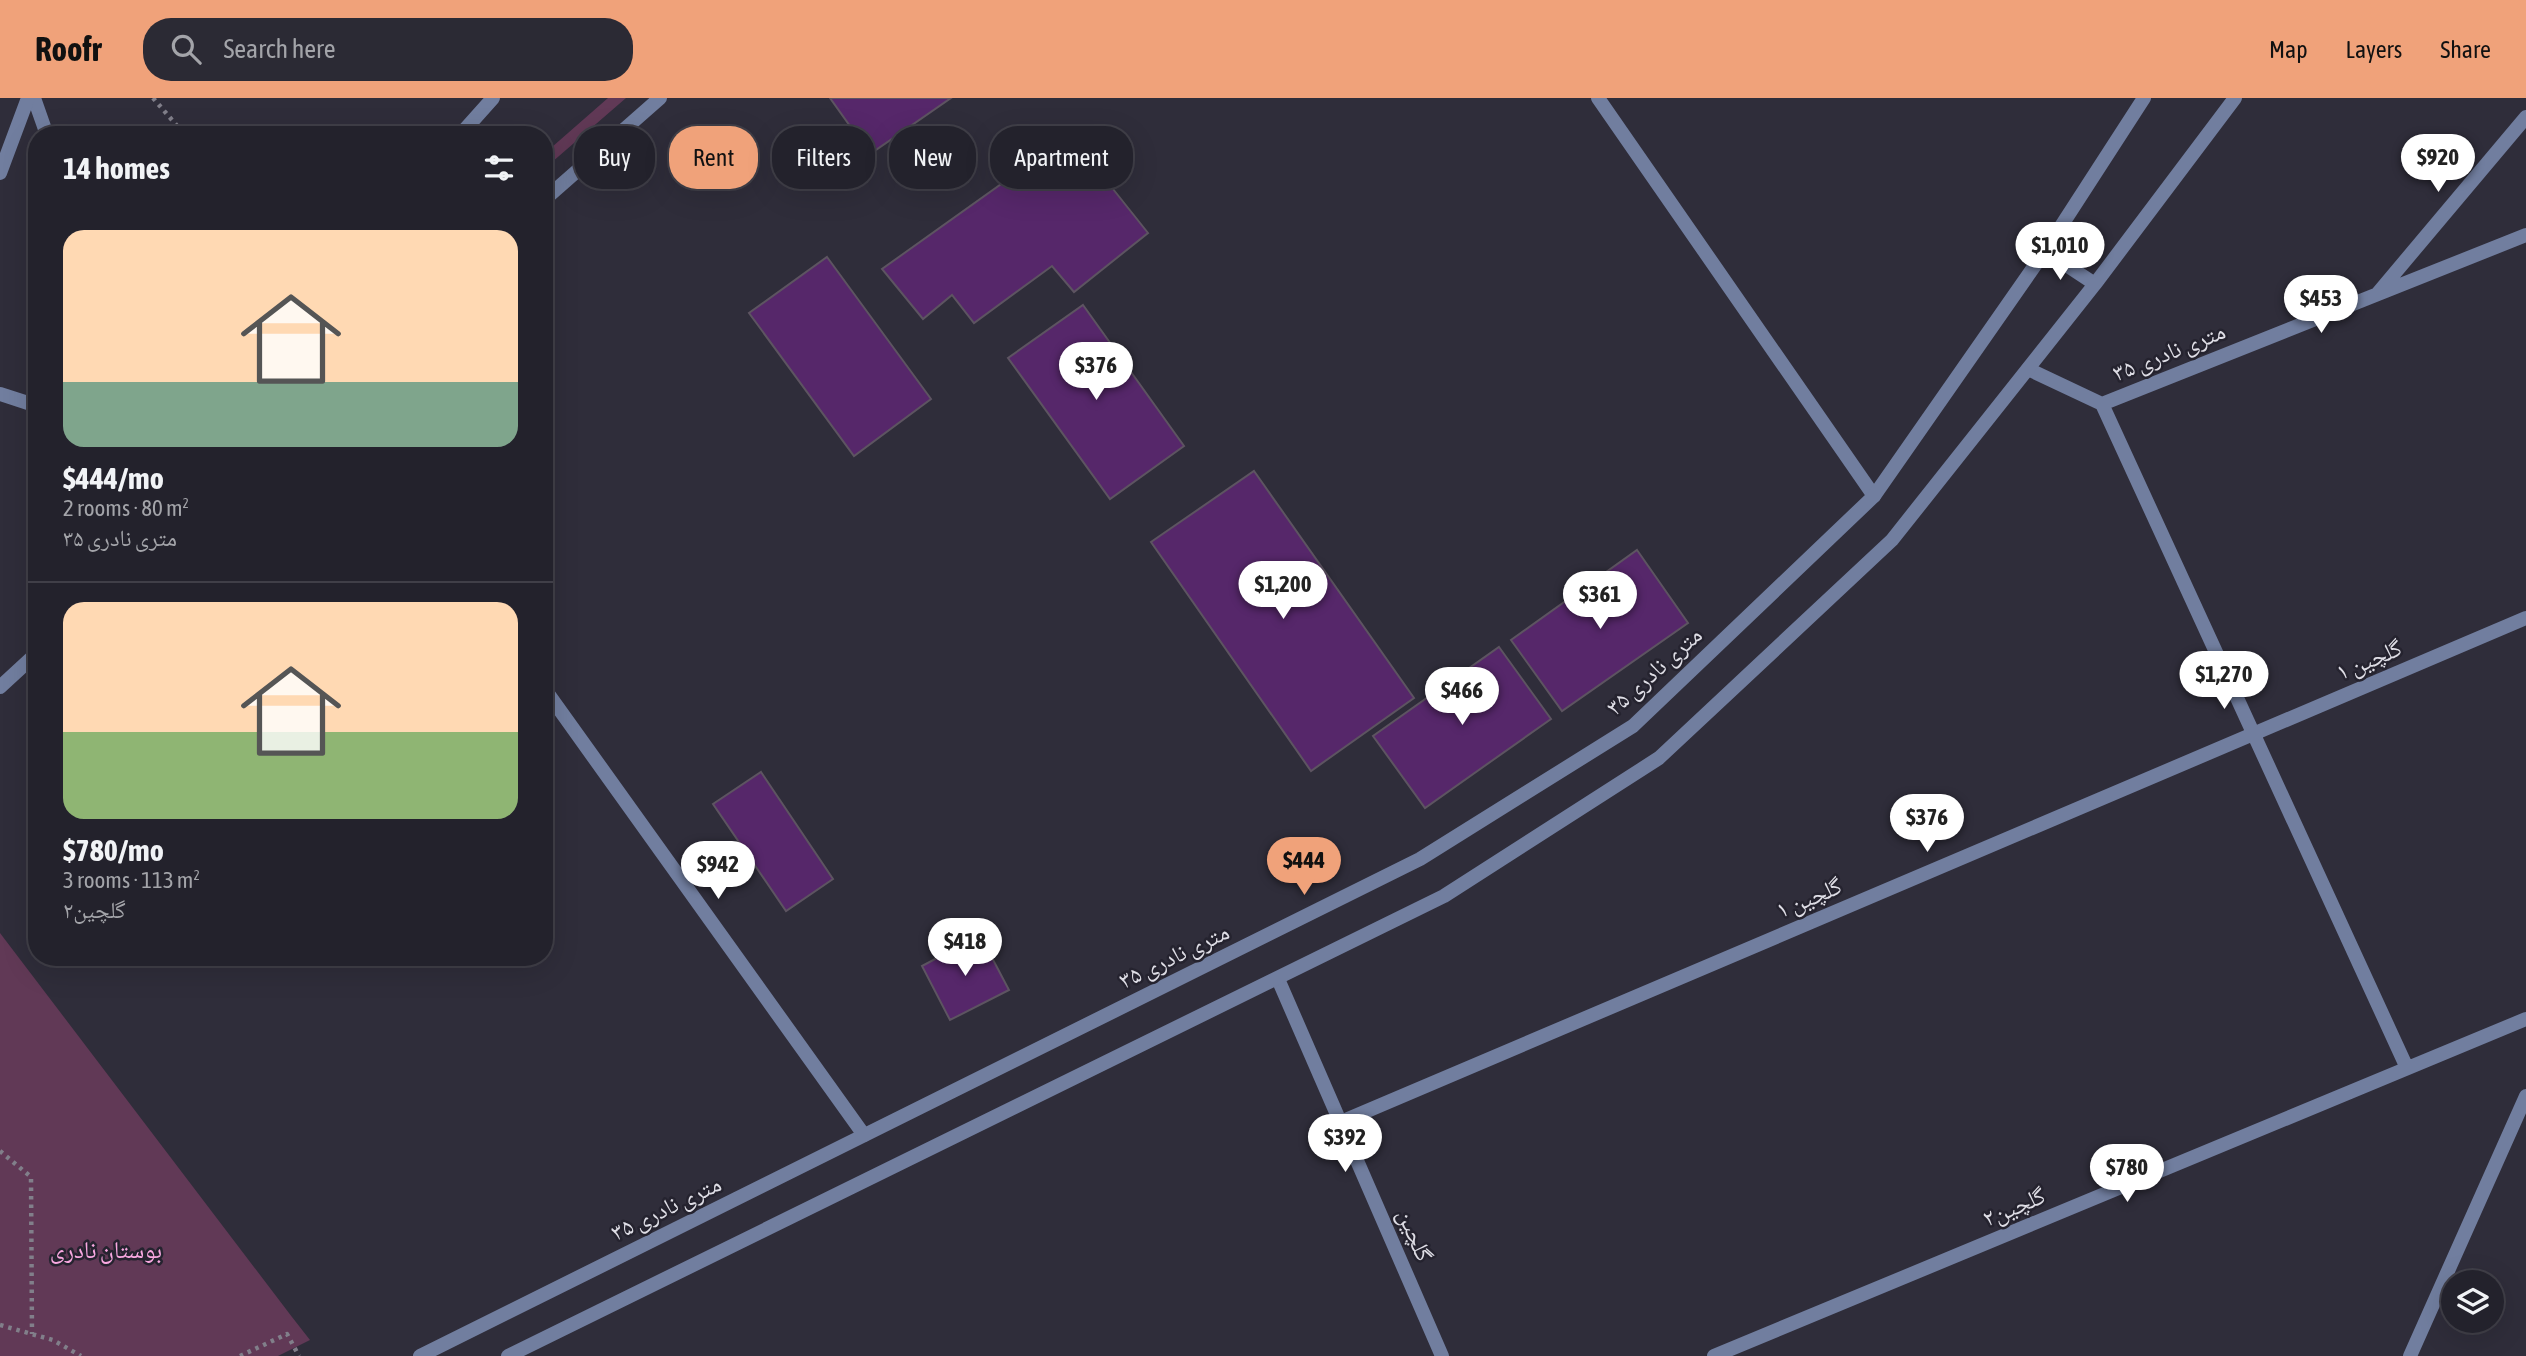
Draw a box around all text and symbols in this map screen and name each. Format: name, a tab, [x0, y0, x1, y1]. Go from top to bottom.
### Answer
search box	[143, 18, 633, 81]
text: Roofr	[35, 30, 101, 68]
icon: search	[167, 30, 205, 68]
text: Search here	[223, 34, 336, 64]
text: Map	[2269, 36, 2308, 63]
text: Layers	[2346, 36, 2402, 63]
text: Share	[2440, 36, 2491, 63]
chip: Buy	[574, 126, 655, 189]
chip: Rent	[669, 126, 758, 189]
chip: Filters	[772, 126, 875, 189]
chip: New	[889, 126, 976, 189]
chip: Apartment	[990, 126, 1133, 189]
pin: $920	[2397, 134, 2479, 194]
text: $920	[2417, 144, 2459, 170]
icon: filters	[480, 149, 518, 187]
text: 14 homes	[63, 151, 170, 185]
pin: $1,010	[2003, 222, 2117, 282]
text: $1,010	[2032, 232, 2089, 258]
pin: $453	[2280, 275, 2362, 335]
icon: home	[228, 276, 354, 402]
text: $453	[2300, 285, 2342, 311]
street label: ۳۵ متری نادری	[2109, 317, 2229, 387]
pin: $376	[1055, 342, 1137, 402]
text: $376	[1075, 352, 1117, 378]
text: $444/mo	[63, 461, 164, 495]
text: 2 rooms · 80 m²	[63, 495, 189, 521]
text: ۳۵ متری نادری	[63, 525, 177, 551]
pin: $1,200	[1226, 561, 1340, 621]
text: $1,200	[1255, 571, 1312, 597]
pin: $361	[1559, 572, 1641, 631]
text: $361	[1579, 581, 1621, 607]
street label: ۳۵ متری نادری	[1600, 621, 1708, 721]
street label: گلچین ۱	[2332, 634, 2406, 686]
icon: home	[228, 648, 354, 774]
pin: $1,270	[2167, 652, 2281, 711]
text: $1,270	[2196, 661, 2253, 687]
pin: $466	[1421, 668, 1503, 727]
text: $466	[1441, 677, 1483, 703]
pin: $376	[1886, 794, 1968, 854]
text: $376	[1906, 804, 1948, 830]
text: $780/mo	[63, 833, 164, 867]
pin: $444	[1263, 838, 1345, 897]
pin: $942	[677, 842, 759, 901]
text: $444	[1283, 847, 1325, 873]
text: $942	[697, 851, 739, 877]
text: 3 rooms · 113 m²	[63, 867, 200, 893]
street label: گلچین ۱	[1772, 872, 1846, 924]
text: گلچین۲	[63, 897, 126, 923]
street label: ۳۵ متری نادری	[1114, 917, 1234, 995]
pin: $418	[924, 918, 1006, 978]
text: $418	[944, 928, 986, 954]
pin: $392	[1304, 1114, 1386, 1174]
text: $392	[1324, 1124, 1366, 1150]
pin: $780	[2086, 1144, 2168, 1204]
text: $780	[2106, 1154, 2148, 1180]
street label: ۳۵ متری نادری	[606, 1169, 726, 1247]
street label: گلچین۲	[1978, 1181, 2050, 1233]
street label: گلچین	[1391, 1204, 1439, 1266]
park label: بوستان نادری	[50, 1236, 162, 1264]
map controls	[2441, 1270, 2504, 1333]
button: layers	[2441, 1270, 2504, 1333]

